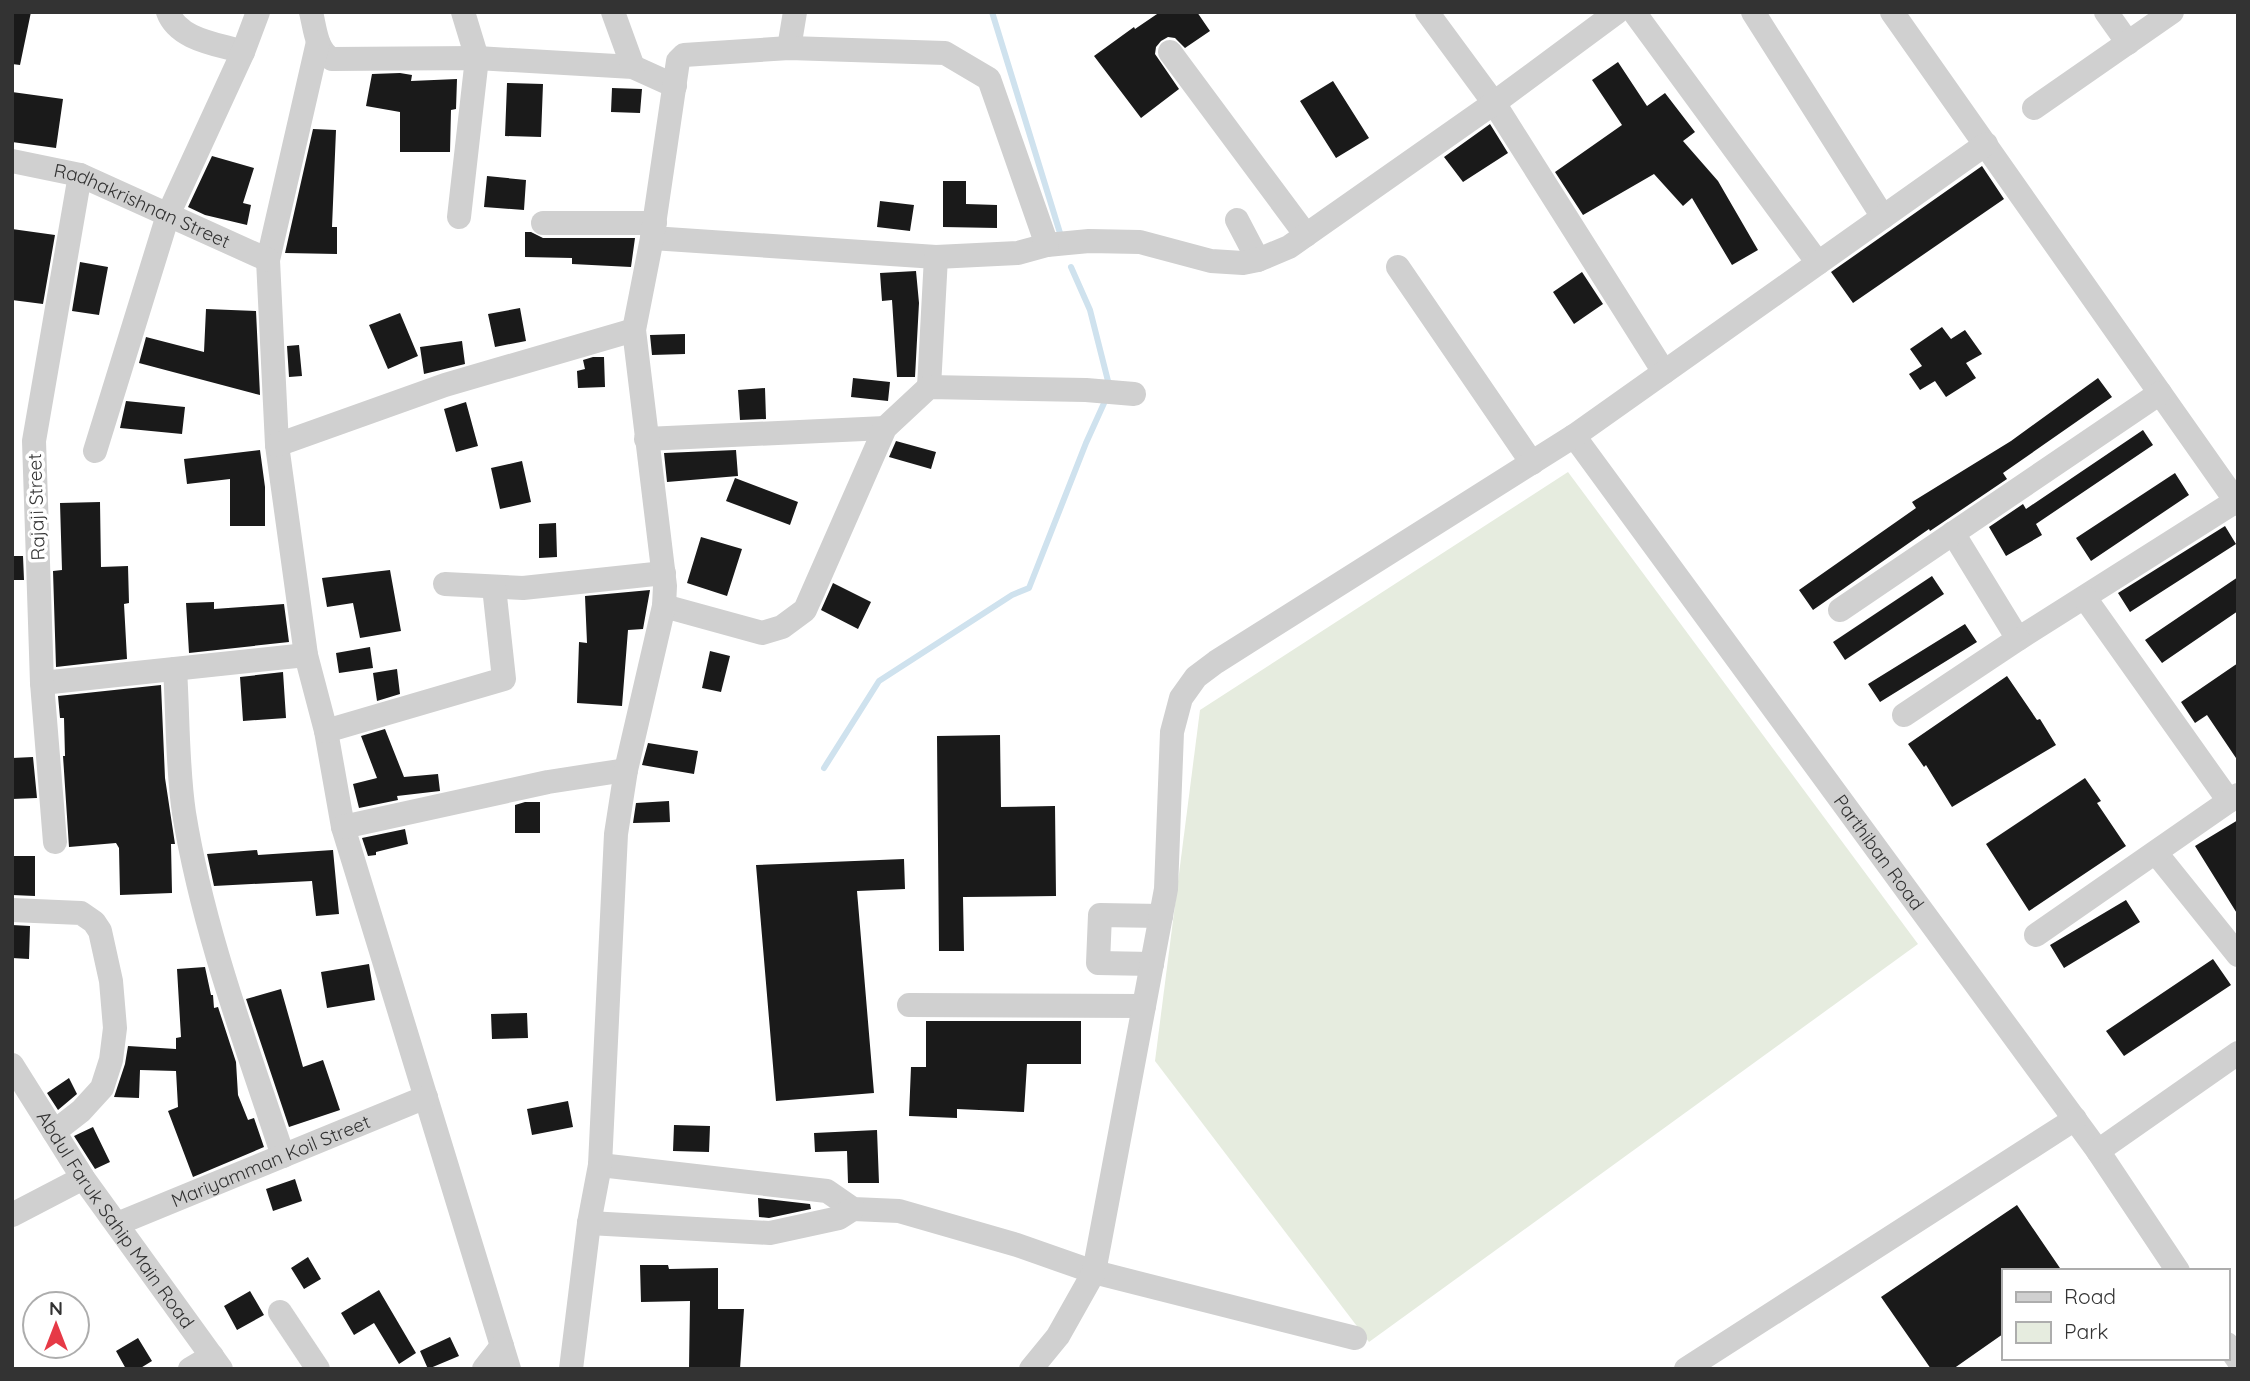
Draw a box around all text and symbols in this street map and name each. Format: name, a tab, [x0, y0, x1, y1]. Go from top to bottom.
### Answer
street label: Radhakrishnan Street	[52, 158, 234, 253]
street label: Rajaji Street	[22, 453, 50, 561]
street label: Parthiban Road	[1829, 790, 1929, 915]
street label: Abdul Faruk Sahip Main Road	[32, 1106, 200, 1333]
street label: Mariyamman Koil Street	[168, 1109, 374, 1212]
legend	[2002, 1269, 2229, 1360]
text: Road	[2064, 1283, 2116, 1309]
north arrow	[21, 1290, 91, 1360]
text: N	[49, 1296, 63, 1320]
text: Park	[2064, 1318, 2108, 1344]

